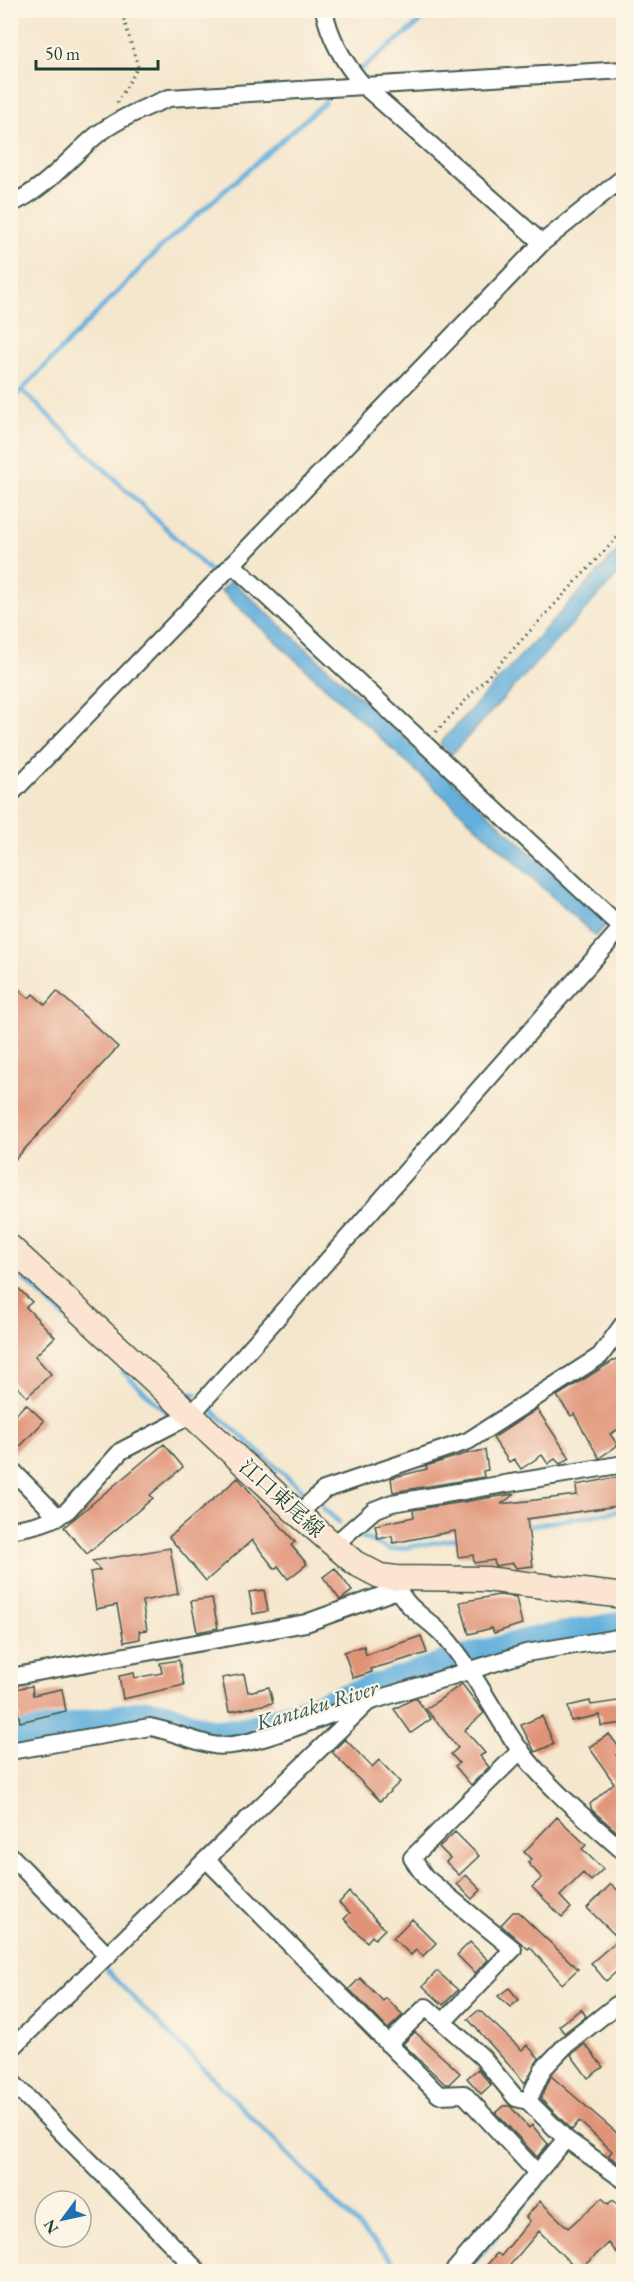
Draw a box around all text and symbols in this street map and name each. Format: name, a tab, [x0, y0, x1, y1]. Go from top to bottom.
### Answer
scale bar	[36, 33, 158, 71]
text: 50 m	[45, 42, 80, 65]
street label: 江口東尾線	[234, 1453, 330, 1543]
water label: Kantaku River	[251, 1672, 383, 1738]
north arrow	[33, 2189, 93, 2249]
text: N	[38, 2216, 63, 2238]

